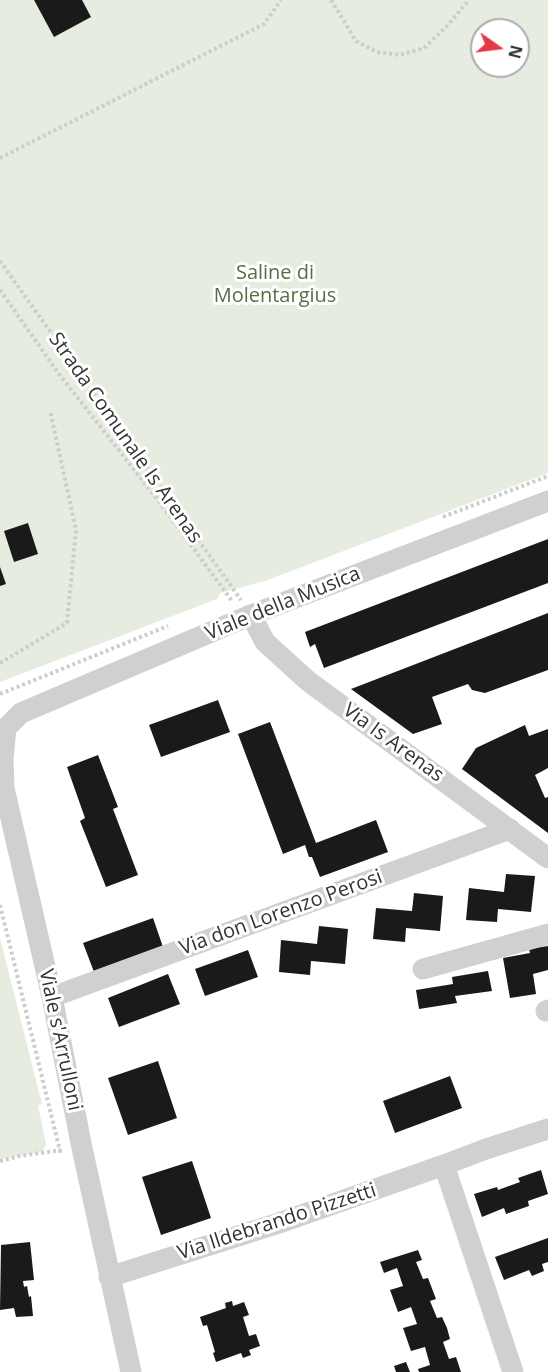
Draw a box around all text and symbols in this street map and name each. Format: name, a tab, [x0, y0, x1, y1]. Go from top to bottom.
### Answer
north arrow	[470, 18, 530, 78]
text: N	[503, 43, 528, 61]
park label: Saline di Molentargius	[214, 261, 336, 308]
street label: Strada Comunale Is Arenas	[43, 328, 207, 548]
street label: Viale della Musica	[202, 562, 364, 646]
street label: Via Is Arenas	[338, 698, 448, 788]
street label: Via don Lorenzo Perosi	[176, 865, 386, 961]
street label: Viale s'Arrulloni	[33, 967, 87, 1113]
street label: Via Ildebrando Pizzetti	[175, 1179, 379, 1265]

